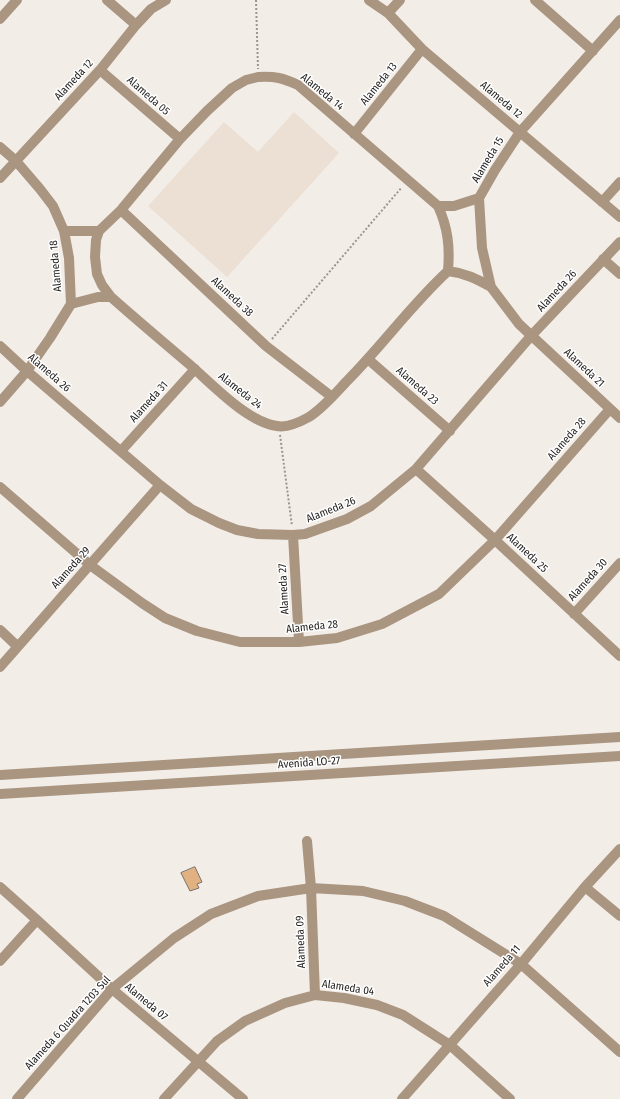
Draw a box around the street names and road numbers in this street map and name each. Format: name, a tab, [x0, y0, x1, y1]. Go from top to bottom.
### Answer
street label: Alameda 12	[52, 57, 96, 103]
street label: Alameda 13	[358, 60, 400, 108]
street label: Alameda 14	[298, 71, 346, 113]
street label: Alameda 05	[124, 74, 172, 118]
street label: Alameda 12	[477, 79, 525, 121]
street label: Alameda 15	[469, 135, 507, 185]
street label: Alameda 18	[47, 240, 65, 292]
street label: Alameda 26	[534, 267, 580, 315]
street label: Alameda 38	[208, 274, 256, 320]
street label: Alameda 21	[561, 346, 607, 390]
street label: Alameda 26	[25, 351, 73, 395]
street label: Alameda 23	[393, 364, 441, 408]
street label: Alameda 24	[216, 370, 264, 412]
street label: Alameda 31	[127, 379, 171, 425]
street label: Alameda 28	[545, 415, 589, 463]
street label: Alameda 26	[304, 494, 358, 526]
street label: Alameda 25	[504, 531, 550, 575]
street label: Alameda 29	[49, 544, 93, 592]
street label: Alameda 30	[566, 556, 610, 604]
street label: Alameda 27	[276, 563, 292, 615]
street label: Alameda 28	[285, 618, 339, 636]
street label: Avenida LO-27	[277, 754, 341, 772]
street label: Alameda 09	[293, 915, 309, 969]
street label: Alameda 11	[481, 943, 523, 989]
street label: Alameda 6 Quadra 1203 Sul	[22, 973, 114, 1073]
street label: Alameda 04	[321, 977, 375, 999]
street label: Alameda 07	[122, 980, 170, 1024]

